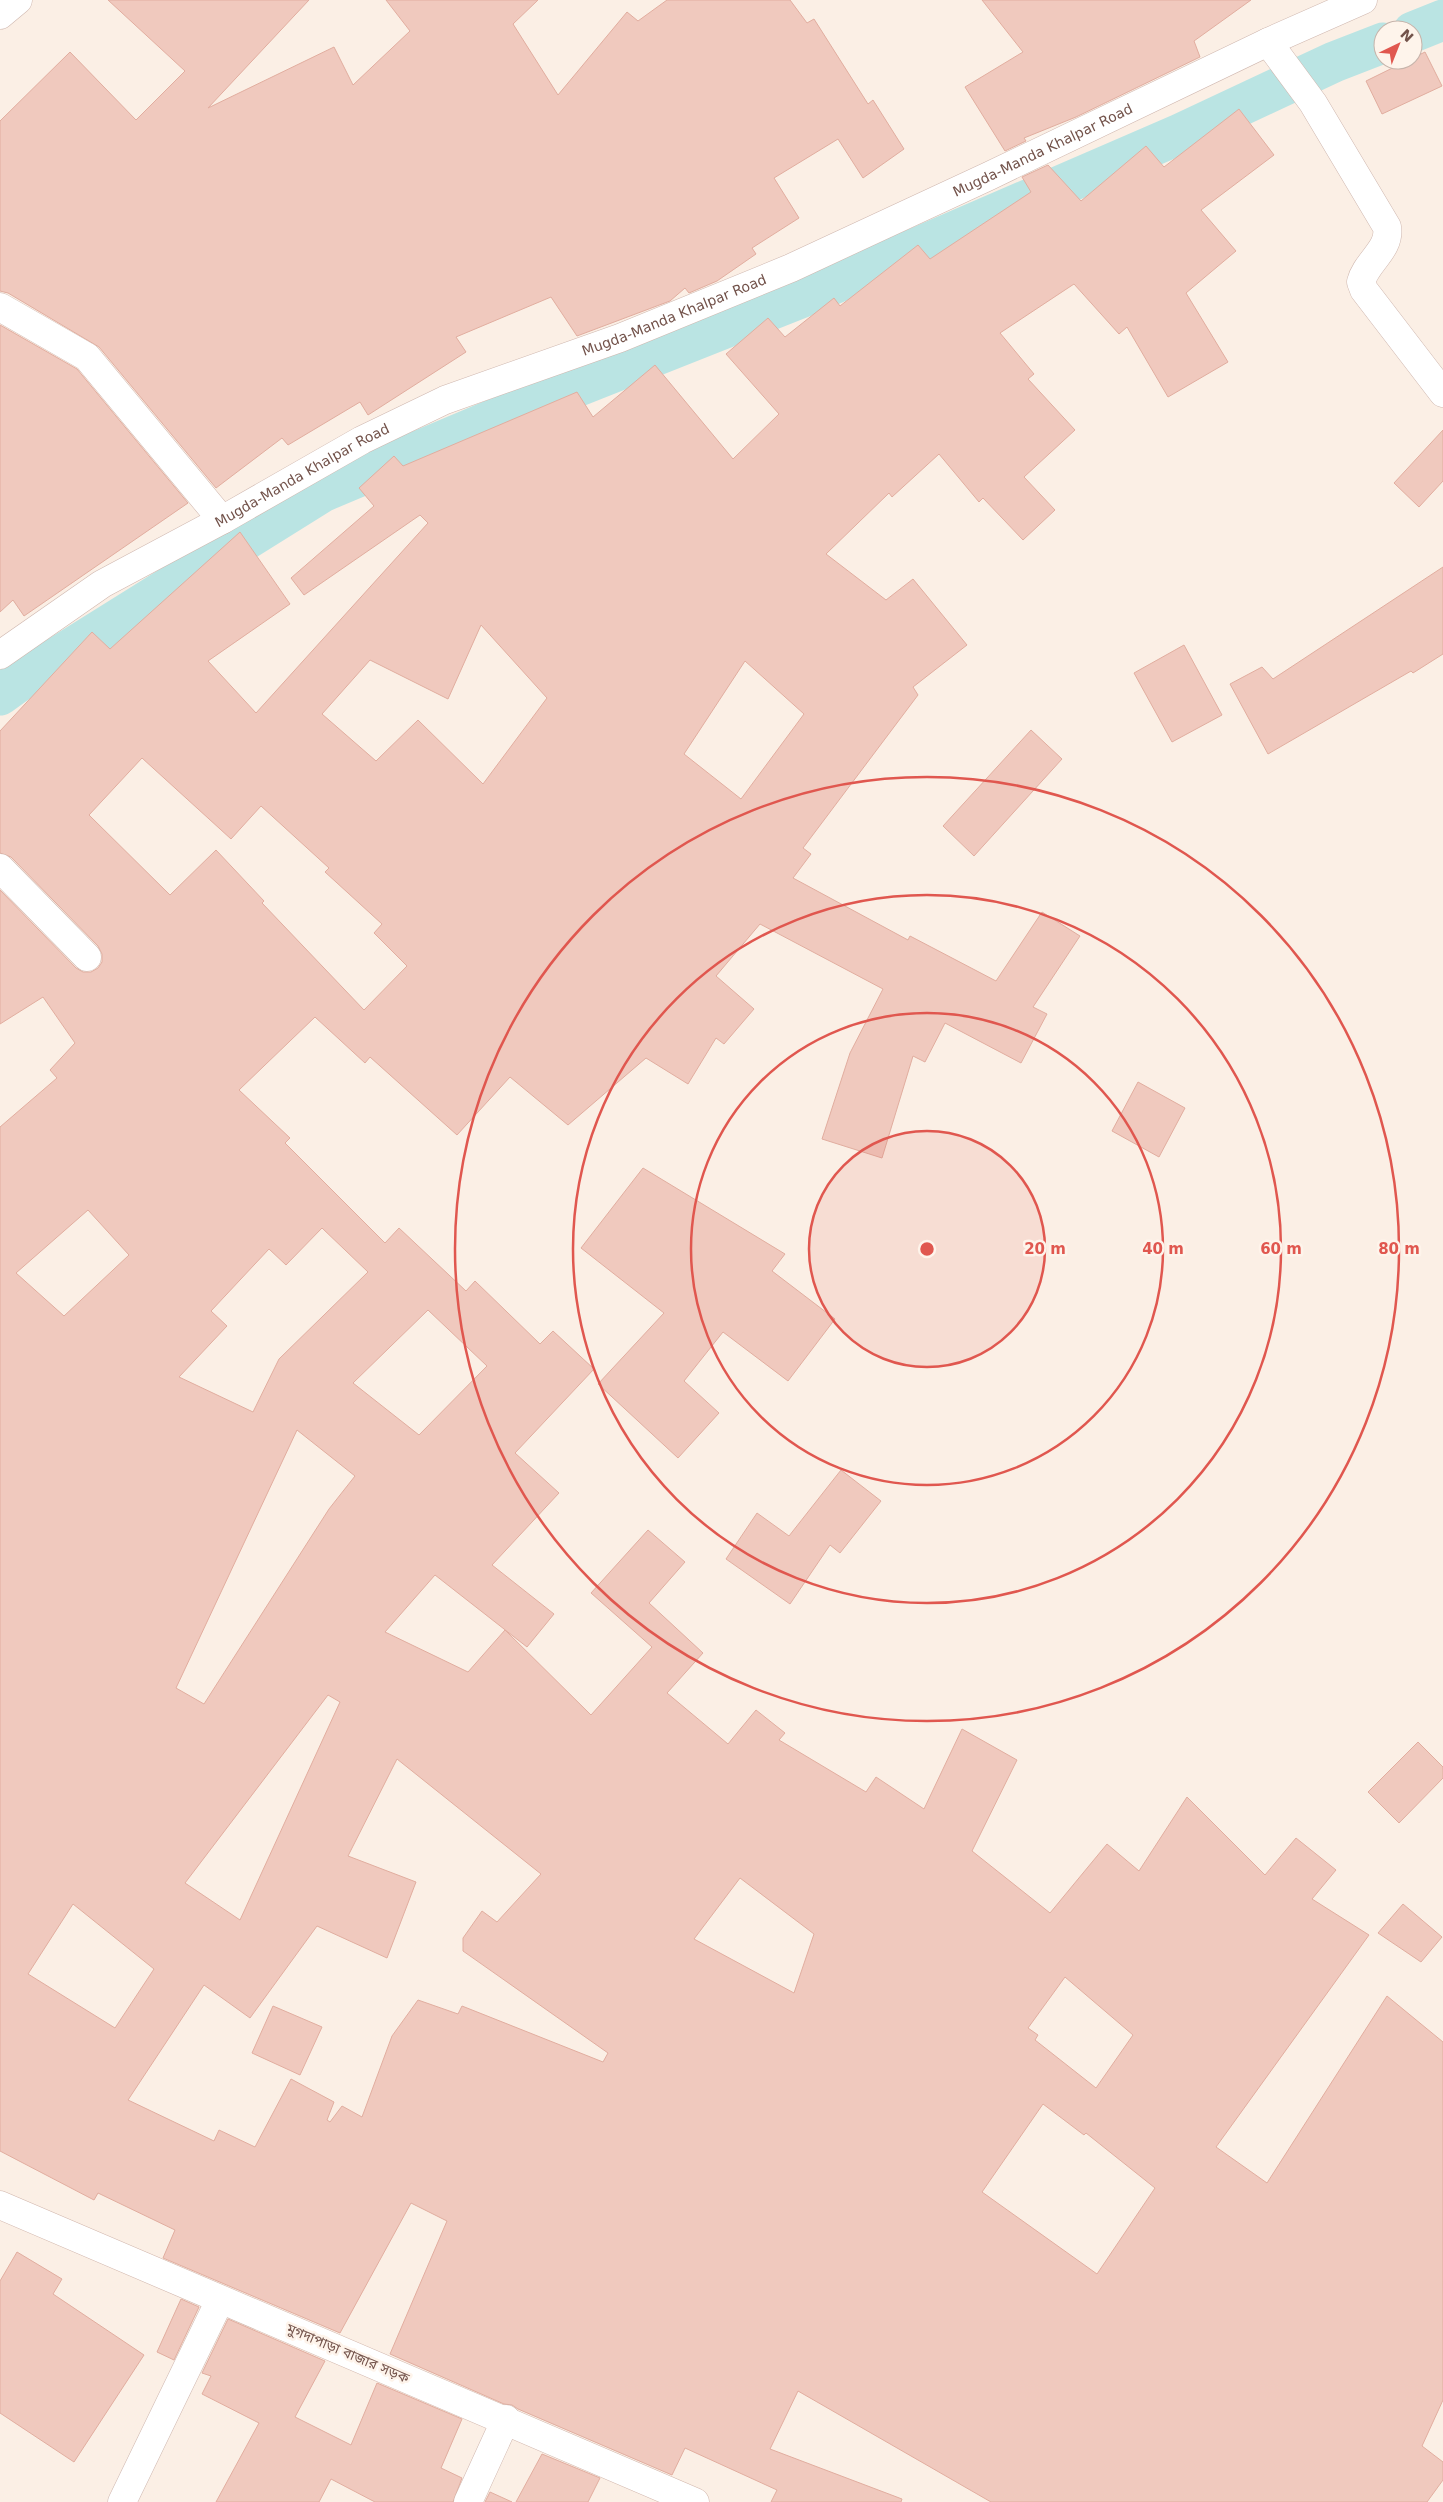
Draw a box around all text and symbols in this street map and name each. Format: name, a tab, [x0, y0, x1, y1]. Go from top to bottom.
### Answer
north arrow	[1373, 20, 1423, 70]
text: N	[1397, 26, 1417, 45]
street label: Mugda-Manda Khalpar Road	[950, 100, 1135, 200]
street label: Mugda-Manda Khalpar Road	[580, 271, 769, 359]
street label: Mugda-Manda Khalpar Road	[212, 420, 392, 530]
centre of rings	[918, 1240, 936, 1258]
text: 20 m	[1024, 1240, 1066, 1258]
text: 40 m	[1142, 1240, 1184, 1258]
text: 60 m	[1260, 1240, 1302, 1258]
text: 80 m	[1378, 1240, 1420, 1258]
street label: মুগদাপাড়া বাজার সড়ক	[283, 2320, 412, 2387]

